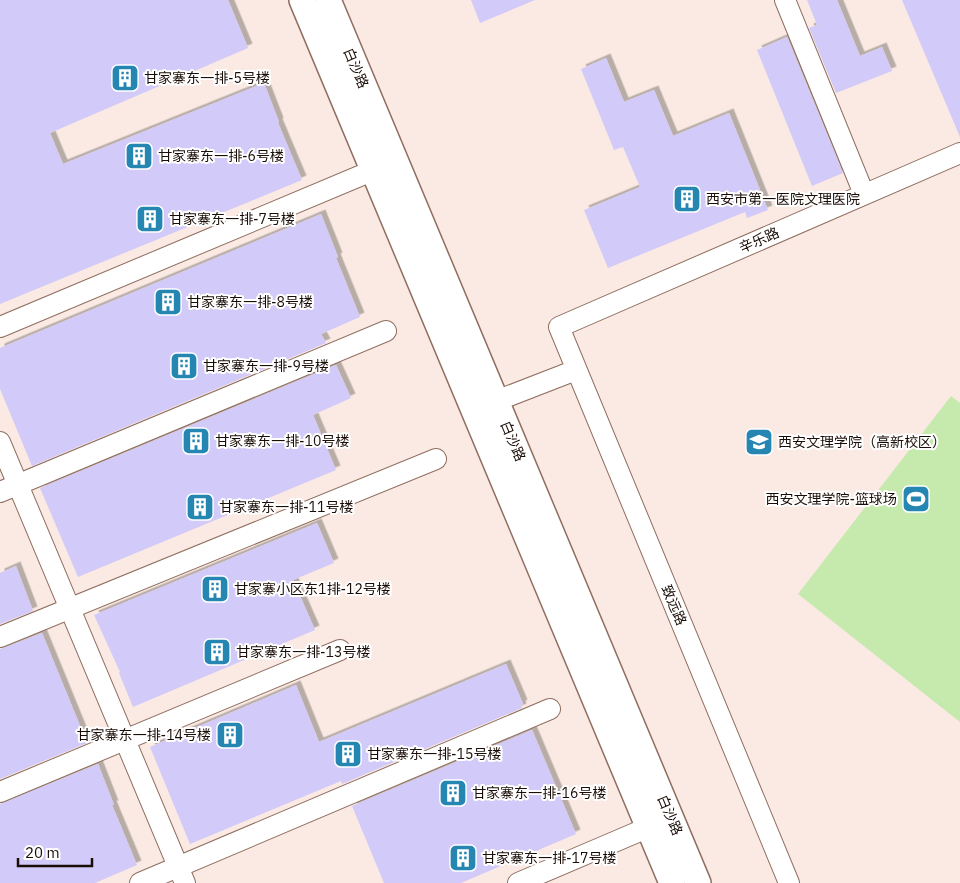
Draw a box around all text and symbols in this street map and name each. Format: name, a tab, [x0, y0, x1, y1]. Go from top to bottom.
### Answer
street label: 白沙路	[340, 45, 372, 91]
building icon: 甘家寨东一排-5号楼	[110, 63, 140, 93]
place label: 甘家寨东一排-5号楼	[144, 69, 270, 87]
building icon: 甘家寨东一排-6号楼	[124, 141, 154, 171]
place label: 甘家寨东一排-6号楼	[158, 147, 284, 165]
building icon: 西安市第一医院文理医院	[672, 184, 702, 214]
place label: 西安市第一医院文理医院	[706, 190, 860, 208]
building icon: 甘家寨东一排-7号楼	[135, 204, 165, 234]
place label: 甘家寨东一排-7号楼	[169, 210, 295, 228]
street label: 辛乐路	[736, 223, 782, 257]
building icon: 甘家寨东一排-8号楼	[153, 287, 183, 317]
place label: 甘家寨东一排-8号楼	[187, 293, 313, 311]
building icon: 甘家寨东一排-9号楼	[169, 351, 199, 381]
place label: 甘家寨东一排-9号楼	[203, 357, 329, 375]
street label: 白沙路	[497, 418, 529, 464]
building icon: 甘家寨东一排-10号楼	[181, 426, 211, 456]
school or university icon: 西安文理学院（高新校区）	[744, 427, 774, 457]
place label: 甘家寨东一排-10号楼	[215, 432, 349, 450]
place label: 西安文理学院（高新校区）	[778, 433, 946, 451]
sports icon: 西安文理学院-篮球场	[901, 484, 931, 514]
place label: 西安文理学院-篮球场	[765, 490, 897, 508]
building icon: 甘家寨东一排-11号楼	[185, 492, 215, 522]
place label: 甘家寨东一排-11号楼	[219, 498, 353, 516]
building icon: 甘家寨小区东1排-12号楼	[200, 574, 230, 604]
place label: 甘家寨小区东1排-12号楼	[234, 580, 391, 598]
street label: 致远路	[658, 582, 690, 628]
building icon: 甘家寨东一排-13号楼	[202, 637, 232, 667]
place label: 甘家寨东一排-13号楼	[236, 643, 370, 661]
building icon: 甘家寨东一排-14号楼	[215, 720, 245, 750]
place label: 甘家寨东一排-14号楼	[77, 726, 211, 744]
building icon: 甘家寨东一排-15号楼	[333, 739, 363, 769]
place label: 甘家寨东一排-15号楼	[367, 745, 501, 763]
building icon: 甘家寨东一排-16号楼	[438, 778, 468, 808]
place label: 甘家寨东一排-16号楼	[472, 784, 606, 802]
street label: 白沙路	[654, 792, 686, 838]
scale bar	[18, 836, 91, 868]
text: 20 m	[25, 843, 60, 862]
building icon: 甘家寨东一排-17号楼	[448, 843, 478, 873]
place label: 甘家寨东一排-17号楼	[482, 849, 616, 867]

